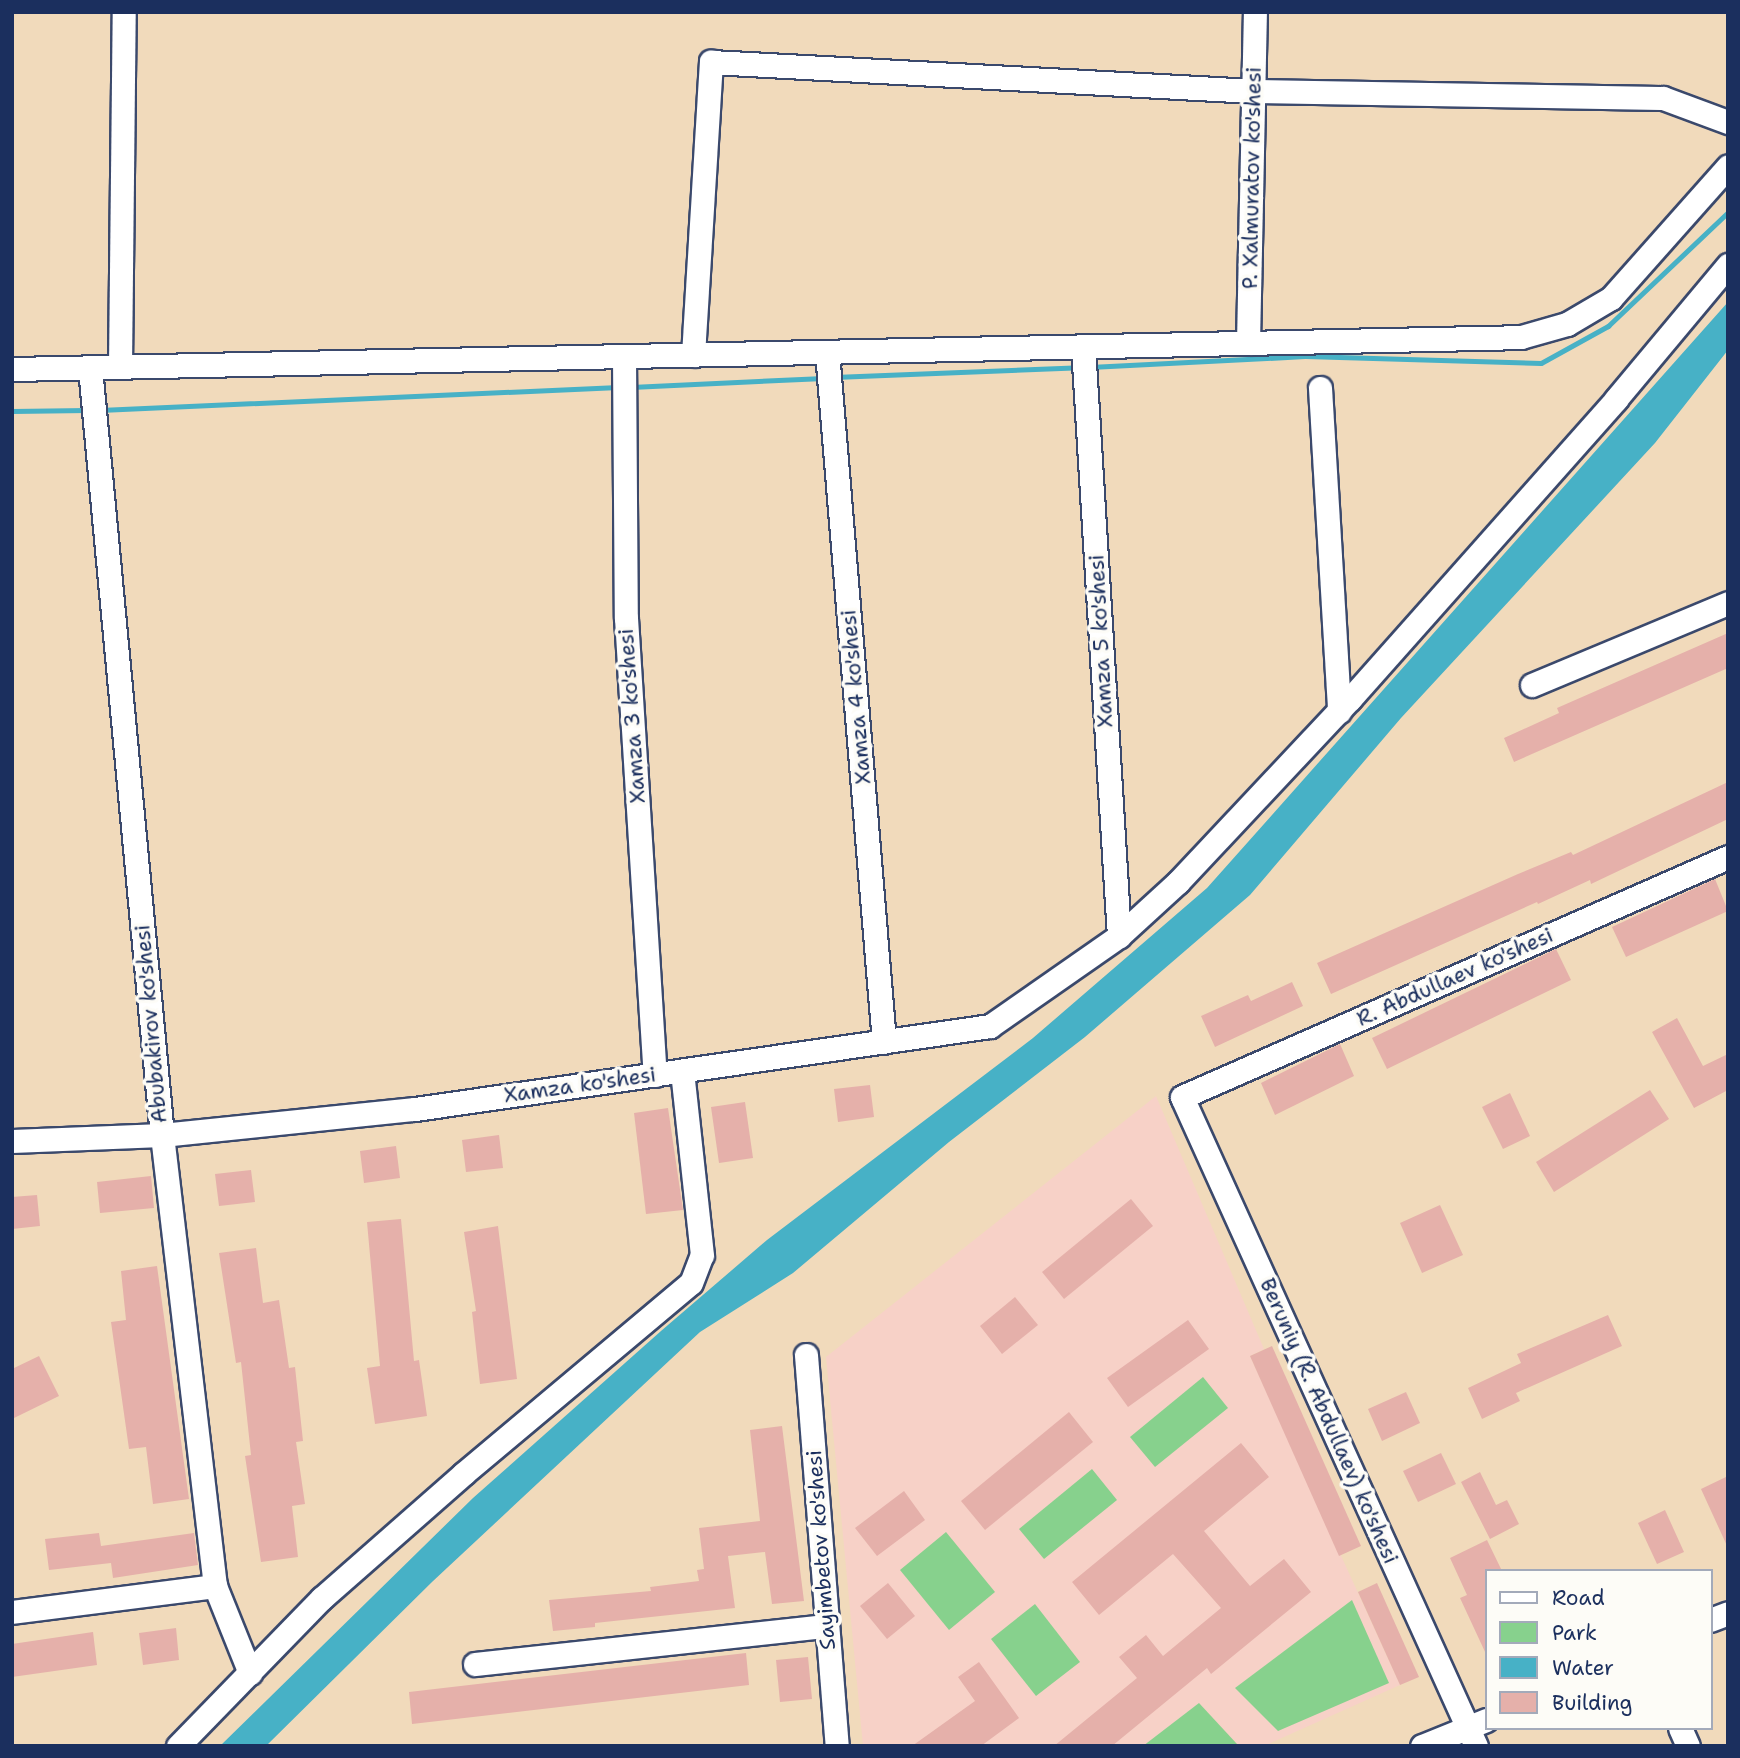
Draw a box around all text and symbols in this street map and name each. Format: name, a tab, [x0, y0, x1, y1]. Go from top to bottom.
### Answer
street label: P. Xalmuratov ko'shesi	[1237, 67, 1267, 289]
street label: Xamza 5 ko'shesi	[1084, 554, 1118, 728]
street label: Xamza 4 ko'shesi	[836, 609, 876, 785]
street label: Xamza 3 ko'shesi	[613, 628, 651, 804]
street label: R. Abdullaev ko'shesi	[1353, 922, 1557, 1032]
street label: Abubakirov ko'shesi	[130, 924, 172, 1124]
street label: Xamza ko'shesi	[502, 1062, 658, 1108]
street label: Beruniy (R. Abdullaev) ko'shesi	[1254, 1274, 1404, 1568]
street label: Sayimbetov ko'shesi	[801, 1449, 841, 1651]
legend	[1484, 1569, 1712, 1730]
text: Road	[1552, 1584, 1605, 1612]
text: Park	[1552, 1619, 1597, 1647]
text: Water	[1552, 1654, 1614, 1682]
text: Building	[1552, 1689, 1632, 1717]

